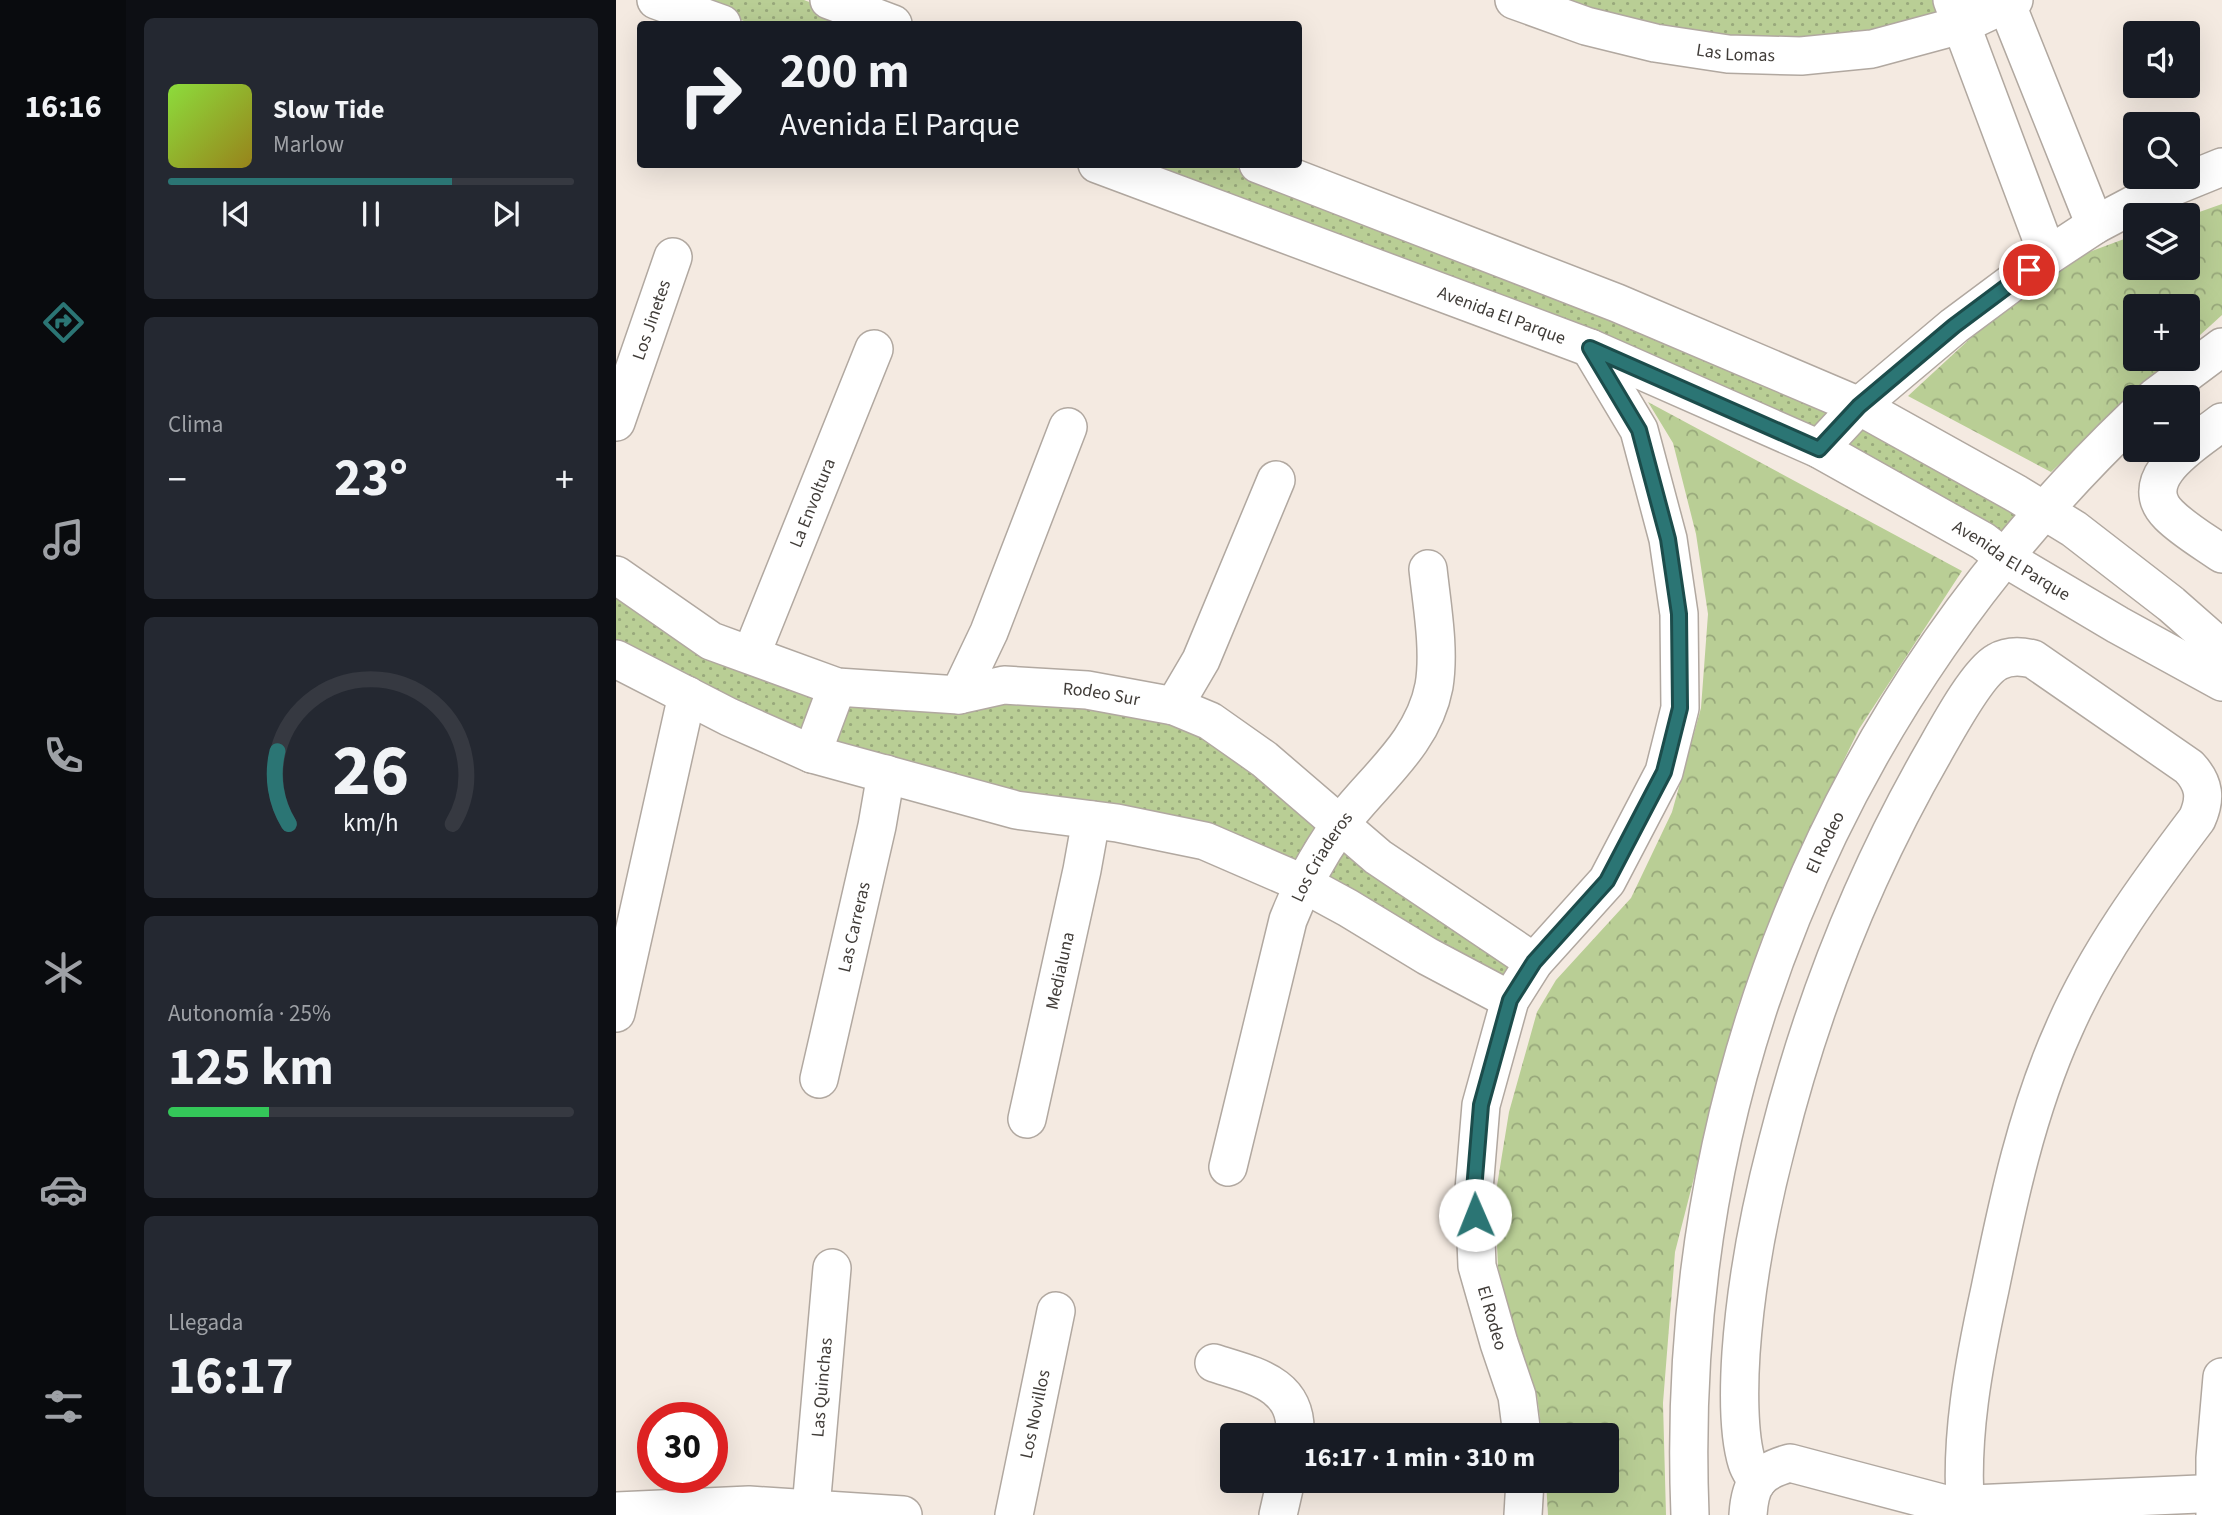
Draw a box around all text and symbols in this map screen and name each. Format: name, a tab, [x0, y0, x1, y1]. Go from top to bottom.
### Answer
map controls	[2123, 21, 2200, 462]
button: sound	[2123, 21, 2200, 98]
text: 200 m	[780, 37, 909, 107]
street label: Las Lomas	[1695, 37, 1775, 68]
icon: right	[665, 49, 756, 140]
text: 16:16	[24, 84, 102, 130]
text: Slow Tide	[273, 91, 384, 128]
text: Avenida El Parque	[780, 102, 1020, 148]
button: search	[2123, 112, 2200, 189]
text: Marlow	[273, 128, 344, 161]
icon: previous	[217, 195, 255, 233]
icon: pause	[352, 195, 390, 233]
icon: next	[487, 195, 525, 233]
button: layers	[2123, 203, 2200, 280]
pin	[1999, 240, 2059, 300]
icon: arrive	[2010, 251, 2048, 289]
street label: Los Jinetes	[626, 276, 677, 363]
street label: Avenida El Parque	[1434, 280, 1569, 350]
button: +	[2123, 294, 2200, 371]
icon: directions	[39, 298, 88, 347]
button: −	[2123, 385, 2200, 462]
text: Clima	[168, 408, 223, 441]
text: 23°	[334, 442, 408, 516]
text: −	[168, 453, 187, 507]
text: +	[555, 453, 574, 507]
street label: La Envoltura	[783, 454, 841, 551]
street label: Avenida El Parque	[1948, 514, 2075, 607]
icon: music	[39, 515, 88, 564]
street label: Rodeo Sur	[1062, 676, 1143, 712]
text: 26	[333, 719, 409, 823]
icon: phone	[39, 731, 88, 780]
text: km/h	[343, 804, 399, 840]
street label: Los Criaderos	[1285, 806, 1358, 906]
street label: El Rodeo	[1799, 807, 1850, 877]
street label: Las Carreras	[831, 879, 876, 975]
street label: Medialuna	[1039, 929, 1080, 1012]
icon: climate	[39, 948, 88, 997]
text: Autonomía · 25%	[168, 997, 331, 1030]
text: 125 km	[168, 1031, 334, 1105]
icon: car	[39, 1165, 88, 1214]
position arrow	[1438, 1178, 1512, 1252]
street label: El Rodeo	[1471, 1283, 1513, 1353]
text: Llegada	[168, 1306, 243, 1339]
street label: Las Quinchas	[805, 1337, 838, 1438]
text: 16:17	[168, 1340, 293, 1414]
street label: Los Novillos	[1013, 1367, 1056, 1461]
icon: filters	[39, 1382, 88, 1431]
speed limit sign: 30	[637, 1402, 728, 1493]
text: 16:17 · 1 min · 310 m	[1304, 1439, 1535, 1476]

